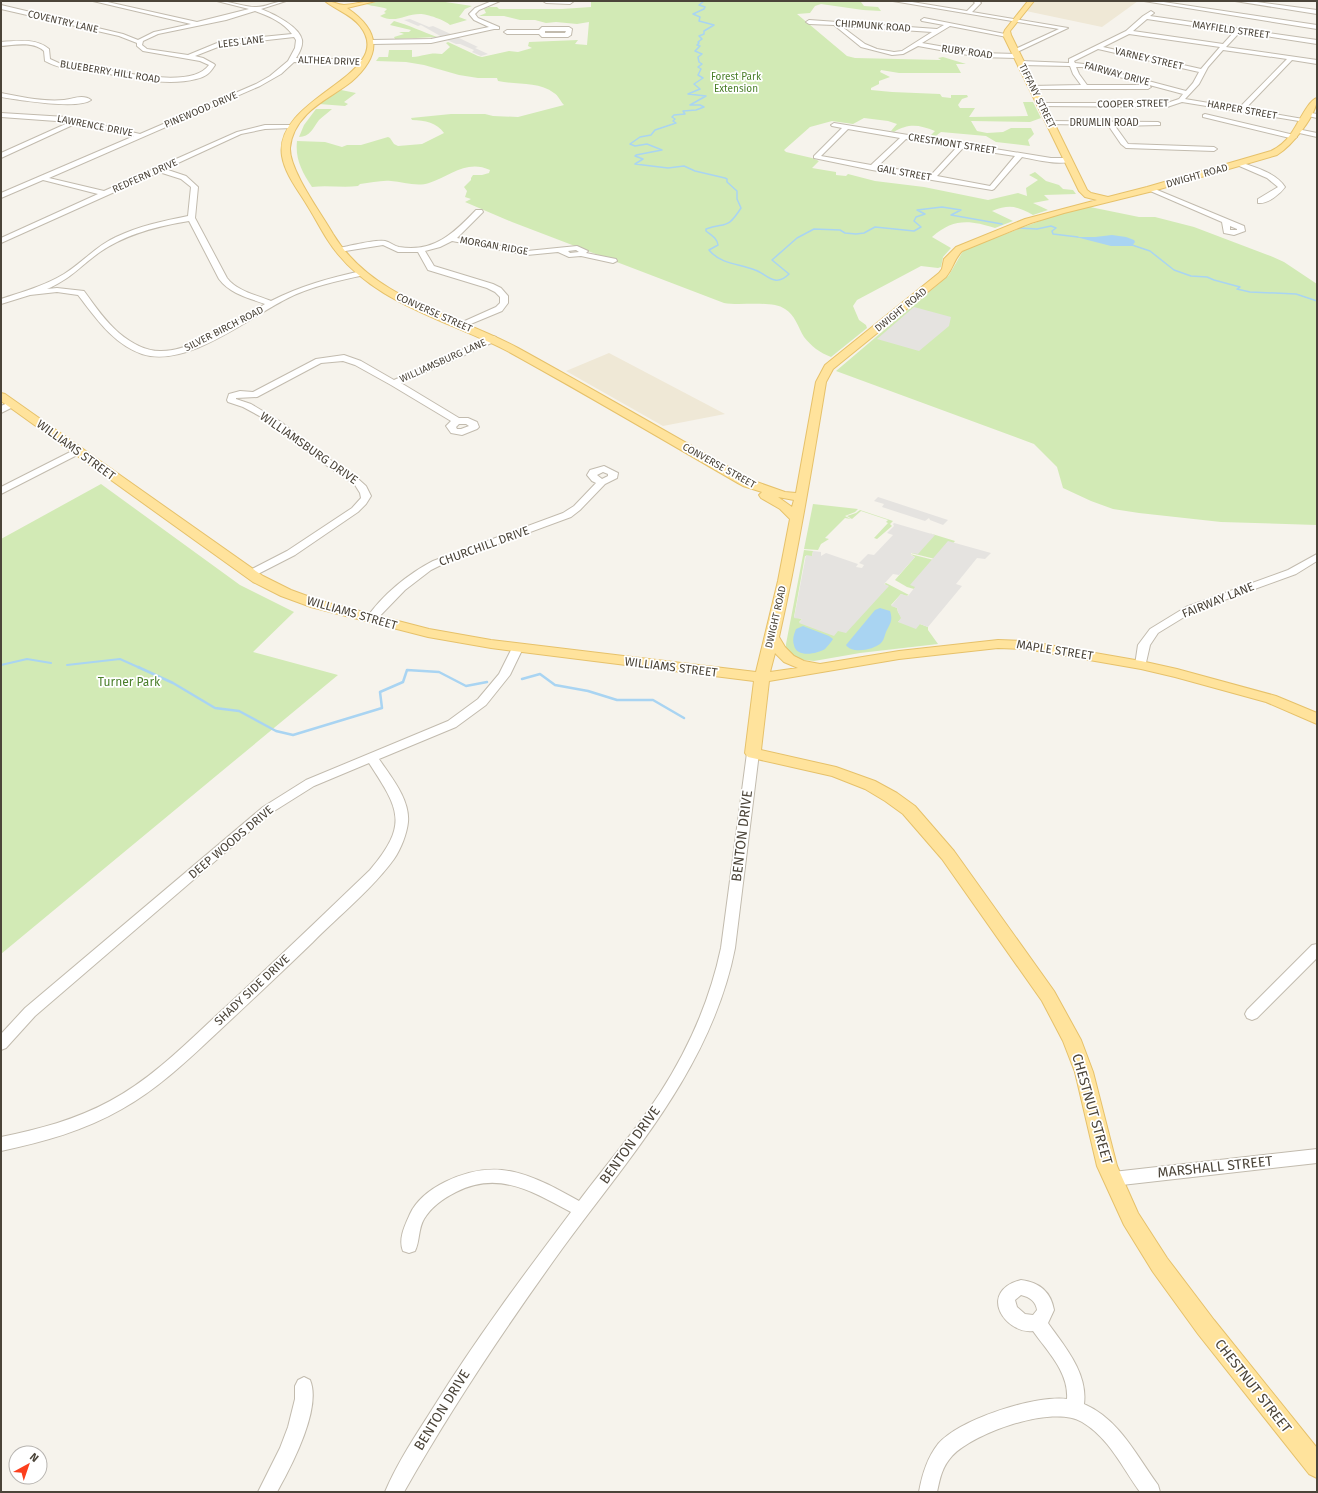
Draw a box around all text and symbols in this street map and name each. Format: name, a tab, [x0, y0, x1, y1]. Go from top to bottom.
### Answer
street label: COVENTRY LANE	[27, 8, 99, 36]
street label: CHIPMUNK ROAD	[835, 17, 911, 35]
street label: MAYFIELD STREET	[1191, 19, 1271, 41]
street label: LEES LANE	[217, 33, 265, 51]
street label: RUBY ROAD	[941, 42, 993, 62]
street label: VARNEY STREET	[1114, 45, 1185, 73]
street label: ALTHEA DRIVE	[298, 54, 360, 68]
street label: BLUEBERRY HILL ROAD	[59, 58, 161, 86]
street label: FAIRWAY DRIVE	[1083, 60, 1151, 88]
street label: TIFFANY STREET	[1016, 62, 1058, 131]
park label: Forest Park Extension	[711, 71, 762, 95]
street label: PINEWOOD DRIVE	[163, 89, 239, 131]
street label: COOPER STREET	[1097, 97, 1170, 111]
street label: HARPER STREET	[1206, 98, 1279, 122]
street label: LAWRENCE DRIVE	[56, 113, 134, 139]
street label: DRUMLIN ROAD	[1069, 117, 1139, 129]
street label: CRESTMONT STREET	[907, 131, 998, 157]
street label: REDFERN DRIVE	[111, 156, 179, 196]
street label: DWIGHT ROAD	[1165, 161, 1229, 191]
street label: GAIL STREET	[876, 162, 933, 184]
street label: MORGAN RIDGE	[459, 234, 529, 258]
street label: DWIGHT ROAD	[873, 285, 929, 335]
street label: CONVERSE STREET	[394, 291, 475, 335]
street label: SILVER BIRCH ROAD	[182, 304, 266, 354]
street label: WILLIAMSBURG LANE	[398, 337, 488, 385]
street label: WILLIAMSBURG DRIVE	[257, 409, 361, 487]
street label: WILLIAMS STREET	[34, 417, 119, 484]
street label: CONVERSE STREET	[680, 441, 758, 491]
street label: CHURCHILL DRIVE	[437, 523, 531, 569]
street label: FAIRWAY LANE	[1180, 579, 1256, 621]
street label: DWIGHT ROAD	[763, 585, 789, 649]
street label: WILLIAMS STREET	[305, 593, 400, 633]
street label: MAPLE STREET	[1016, 637, 1095, 663]
street label: WILLIAMS STREET	[624, 654, 719, 680]
park label: Turner Park	[98, 675, 161, 689]
street label: BENTON DRIVE	[728, 789, 756, 883]
street label: DEEP WOODS DRIVE	[186, 802, 276, 882]
street label: SHADY SIDE DRIVE	[211, 952, 293, 1028]
street label: CHESTNUT STREET	[1068, 1052, 1116, 1167]
street label: BENTON DRIVE	[596, 1103, 664, 1187]
street label: MARSHALL STREET	[1157, 1152, 1274, 1181]
street label: CHESTNUT STREET	[1211, 1336, 1295, 1437]
street label: BENTON DRIVE	[410, 1366, 474, 1454]
north arrow	[8, 1445, 48, 1485]
text: N	[27, 1450, 41, 1465]

